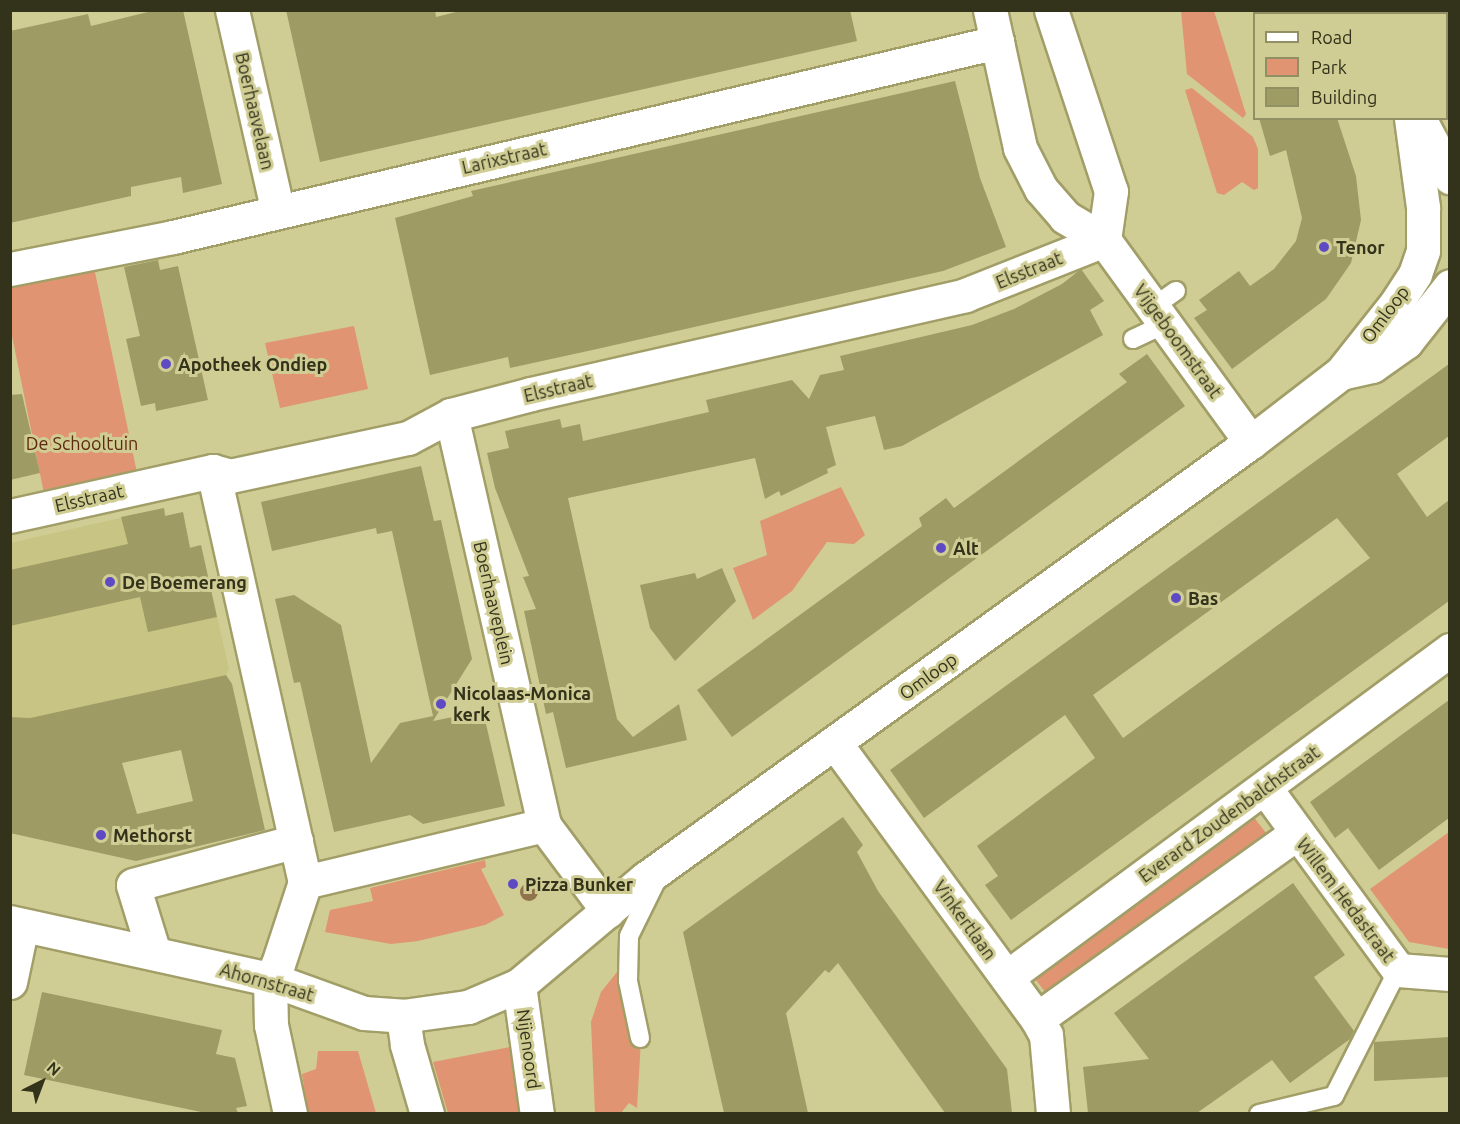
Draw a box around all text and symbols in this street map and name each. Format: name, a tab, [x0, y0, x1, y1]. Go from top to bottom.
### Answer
legend	[1253, 12, 1448, 120]
text: Road	[1311, 27, 1353, 47]
street label: Boerhaavelaan	[231, 50, 279, 172]
text: Park	[1311, 57, 1347, 77]
text: Building	[1311, 87, 1377, 107]
street label: Larixstraat	[460, 138, 548, 178]
place label: Tenor	[1336, 236, 1385, 258]
marker: Tenor	[1317, 240, 1331, 254]
street label: Elsstraat	[993, 247, 1065, 293]
street label: Vijgeboomstraat	[1129, 280, 1227, 402]
street label: Omloop	[1357, 281, 1413, 347]
place label: Apotheek Ondiep	[178, 353, 327, 375]
marker: Apotheek Ondiep	[159, 357, 173, 371]
street label: Elsstraat	[522, 370, 594, 406]
park label: De Schooltuin	[26, 432, 138, 454]
street label: Elsstraat	[53, 480, 125, 516]
place label: Alt	[953, 537, 979, 559]
street label: Boerhaaveplein	[469, 539, 519, 667]
marker: Alt	[934, 541, 948, 555]
place label: De Boemerang	[122, 571, 247, 593]
marker: De Boemerang	[103, 575, 117, 589]
place label: Bas	[1188, 587, 1218, 609]
marker: Bas	[1169, 591, 1183, 605]
street label: Omloop	[895, 648, 961, 704]
place label: Nicolaas-Monica kerk	[453, 683, 591, 726]
marker: Nicolaas-Monica kerk	[434, 697, 448, 711]
street label: Everard Zoudenbalchstraat	[1134, 741, 1324, 887]
place label: Methorst	[113, 824, 192, 846]
marker: Methorst	[94, 828, 108, 842]
street label: Willem Hedastraat	[1292, 834, 1400, 966]
place label: Pizza Bunker	[525, 873, 633, 895]
street label: Vinkertlaan	[929, 876, 1001, 964]
marker: Pizza Bunker	[506, 877, 520, 891]
street label: Ahornstraat	[217, 958, 317, 1006]
street label: Nijenoord	[513, 1008, 545, 1090]
north arrow	[12, 1052, 72, 1112]
text: N	[44, 1058, 65, 1079]

